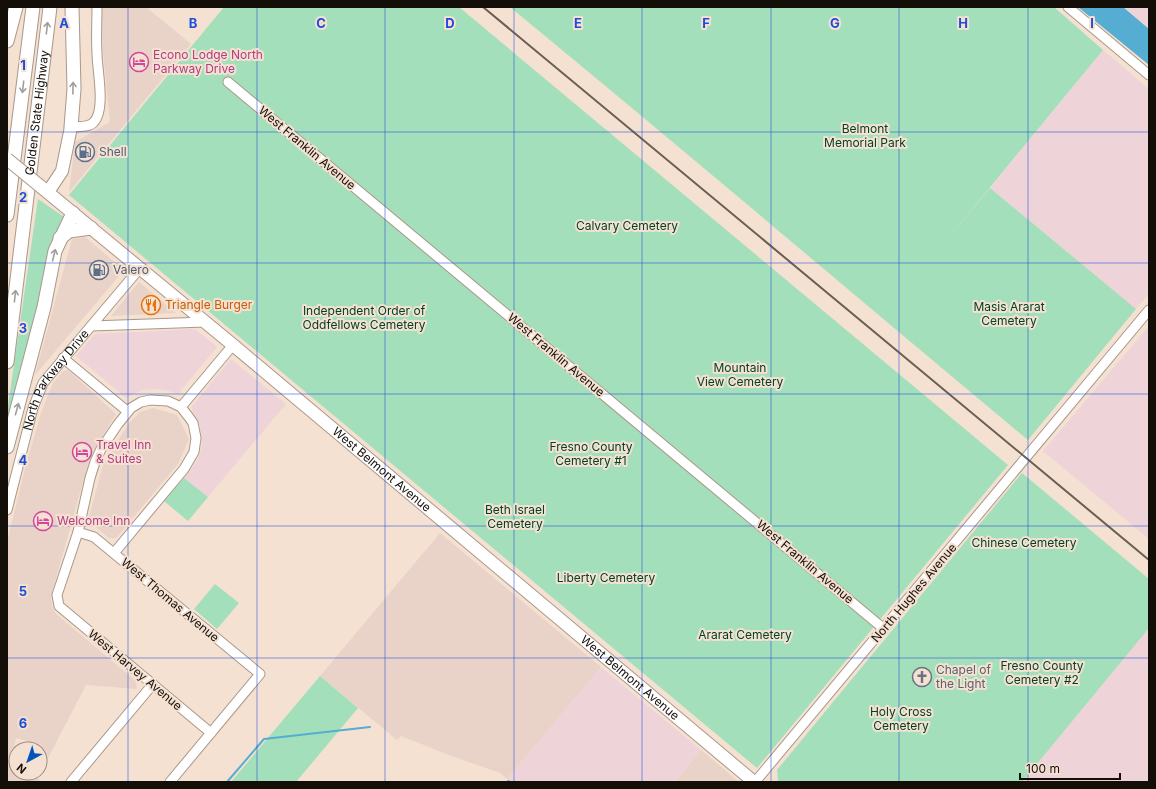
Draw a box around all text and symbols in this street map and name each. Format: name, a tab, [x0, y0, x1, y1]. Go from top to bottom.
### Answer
text: A	[59, 15, 69, 31]
text: B	[189, 15, 198, 31]
text: C	[316, 15, 326, 31]
text: D	[445, 15, 455, 31]
text: E	[574, 15, 582, 31]
text: F	[702, 15, 710, 31]
text: G	[830, 15, 840, 31]
text: H	[958, 15, 968, 31]
text: I	[1090, 15, 1094, 31]
one-way arrow	[43, 21, 51, 34]
place label: Econo Lodge North Parkway Drive	[153, 47, 263, 76]
street label: Golden State Highway	[22, 49, 52, 176]
hotel icon: Econo Lodge North Parkway Drive	[128, 51, 150, 73]
text: 1	[20, 57, 26, 73]
one-way arrow	[19, 80, 26, 93]
one-way arrow	[69, 82, 77, 95]
street label: West Franklin Avenue	[256, 103, 359, 193]
park label: Belmont Memorial Park	[824, 121, 906, 150]
fuel station icon: Shell	[74, 141, 96, 163]
place label: Shell	[99, 144, 127, 159]
text: 2	[19, 189, 27, 205]
park label: Calvary Cemetery	[576, 218, 678, 233]
one-way arrow	[51, 249, 58, 262]
fuel station icon: Valero	[88, 259, 110, 281]
place label: Valero	[113, 262, 149, 277]
one-way arrow	[12, 290, 19, 303]
restaurant icon: Triangle Burger	[140, 294, 162, 316]
place label: Triangle Burger	[165, 297, 253, 312]
park label: Masis Ararat Cemetery	[973, 299, 1045, 328]
park label: Independent Order of Oddfellows Cemetery	[303, 303, 426, 332]
street label: West Franklin Avenue	[505, 310, 608, 400]
text: 3	[19, 320, 27, 336]
street label: North Parkway Drive	[20, 326, 92, 432]
park label: Mountain View Cemetery	[697, 360, 784, 389]
one-way arrow	[14, 403, 21, 416]
street label: West Belmont Avenue	[330, 424, 434, 515]
place label: Travel Inn & Suites	[96, 437, 151, 466]
park label: Fresno County Cemetery #1	[549, 439, 633, 468]
hotel icon: Travel Inn & Suites	[71, 441, 93, 463]
text: 4	[19, 452, 28, 468]
park label: Beth Israel Cemetery	[485, 502, 545, 531]
hotel icon: Welcome Inn	[32, 510, 54, 532]
place label: Welcome Inn	[57, 513, 130, 528]
street label: West Franklin Avenue	[754, 517, 857, 607]
park label: Chinese Cemetery	[971, 535, 1077, 550]
street label: North Hughes Avenue	[868, 540, 959, 645]
street label: West Thomas Avenue	[118, 554, 222, 645]
park label: Liberty Cemetery	[557, 570, 656, 585]
text: 5	[19, 583, 27, 599]
street label: West Harvey Avenue	[85, 626, 185, 713]
park label: Ararat Cemetery	[698, 627, 792, 642]
street label: West Belmont Avenue	[578, 632, 682, 723]
park label: Fresno County Cemetery #2	[1000, 658, 1084, 687]
place label: Chapel of the Light	[936, 662, 991, 691]
church icon: Chapel of the Light	[911, 666, 933, 688]
park label: Holy Cross Cemetery	[870, 704, 932, 733]
text: 6	[19, 715, 27, 731]
north arrow	[8, 741, 48, 781]
scale bar	[1020, 755, 1120, 781]
text: N	[14, 761, 29, 777]
text: 100 m	[1026, 761, 1060, 776]

